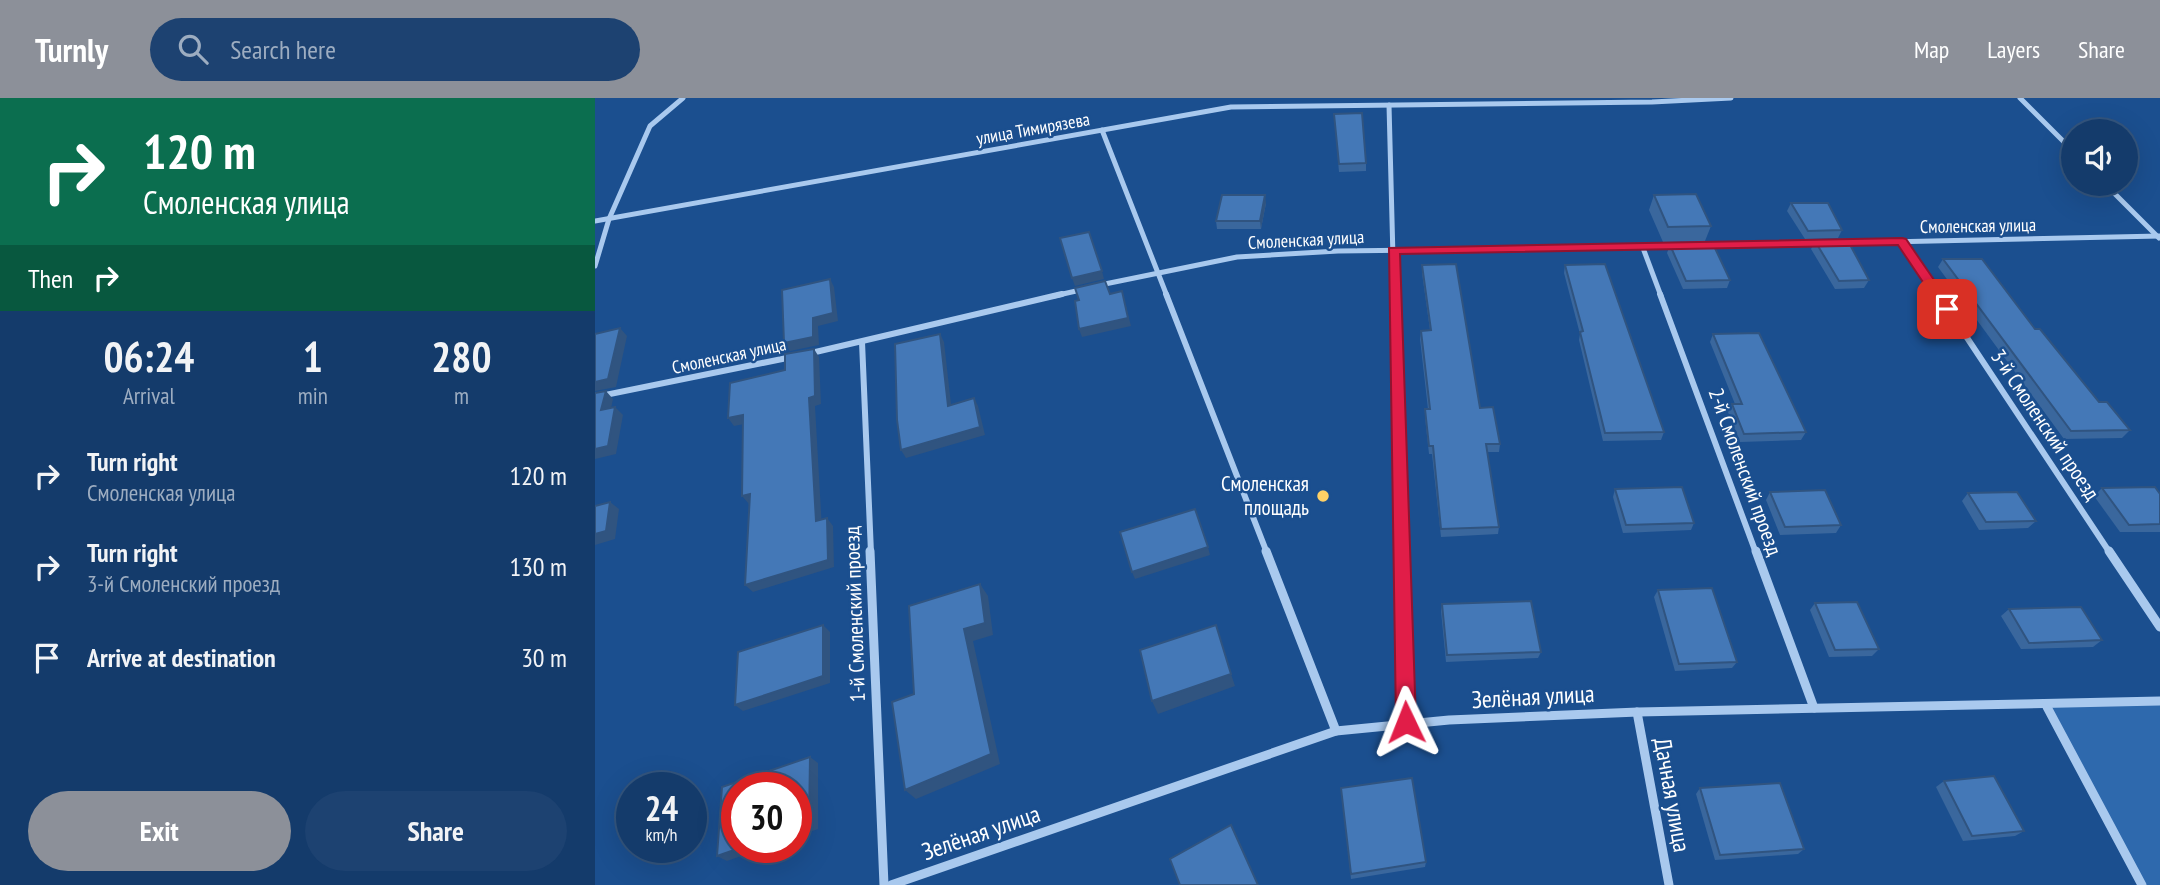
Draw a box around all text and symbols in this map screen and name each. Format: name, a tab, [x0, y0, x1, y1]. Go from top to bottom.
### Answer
search box	[150, 18, 640, 81]
text: Turnly	[35, 28, 108, 71]
icon: search	[174, 30, 212, 68]
text: Search here	[230, 33, 336, 66]
text: Map	[1914, 34, 1949, 65]
text: Layers	[1987, 34, 2040, 65]
text: Share	[2078, 34, 2125, 65]
street label: улица Тимирязева	[974, 107, 1091, 150]
text: 120 m	[143, 119, 256, 183]
map controls	[2061, 119, 2138, 196]
button: sound	[2061, 119, 2138, 196]
icon: right	[28, 126, 119, 217]
text: Смоленская улица	[143, 181, 350, 223]
street label: Смоленская улица	[1920, 213, 2036, 238]
street label: Смоленская улица	[1247, 225, 1365, 254]
icon: right	[87, 259, 125, 297]
text: Then	[28, 262, 73, 295]
pin	[1917, 279, 1977, 339]
icon: arrive	[1928, 290, 1966, 328]
text: 06:24	[103, 329, 194, 384]
text: 1	[303, 329, 323, 384]
text: 280	[431, 329, 492, 384]
street label: Смоленская улица	[670, 332, 788, 379]
street label: 3-й Смоленский проезд	[1985, 344, 2106, 505]
text: Arrival	[123, 381, 175, 410]
text: min	[298, 381, 328, 410]
text: m	[454, 381, 469, 410]
street label: 2-й Смоленский проезд	[1703, 384, 1788, 559]
text: Turn right	[87, 445, 178, 478]
icon: right	[28, 457, 66, 495]
text: 120 m	[509, 459, 567, 492]
place label: Смоленская площадь	[1221, 470, 1309, 521]
text: Смоленская улица	[87, 478, 235, 507]
marker: Смоленская площадь	[1315, 488, 1331, 504]
street label: 1-й Смоленский проезд	[838, 525, 871, 703]
text: Turn right	[87, 536, 178, 569]
icon: right	[28, 548, 66, 586]
text: 130 m	[509, 550, 567, 583]
text: 3-й Смоленский проезд	[87, 569, 280, 598]
icon: arrive	[28, 639, 66, 677]
text: Arrive at destination	[87, 641, 276, 674]
text: 30 m	[521, 641, 567, 674]
street label: Зелёная улица	[1471, 678, 1595, 715]
position arrow	[1369, 685, 1443, 759]
street label: Дачная улица	[1647, 735, 1698, 855]
speed limit sign: 30	[721, 772, 812, 863]
text: 24	[645, 785, 678, 831]
button: Exit	[28, 791, 291, 871]
button: Share	[305, 791, 567, 871]
street label: Зелёная улица	[918, 798, 1044, 867]
text: km/h	[646, 823, 677, 846]

